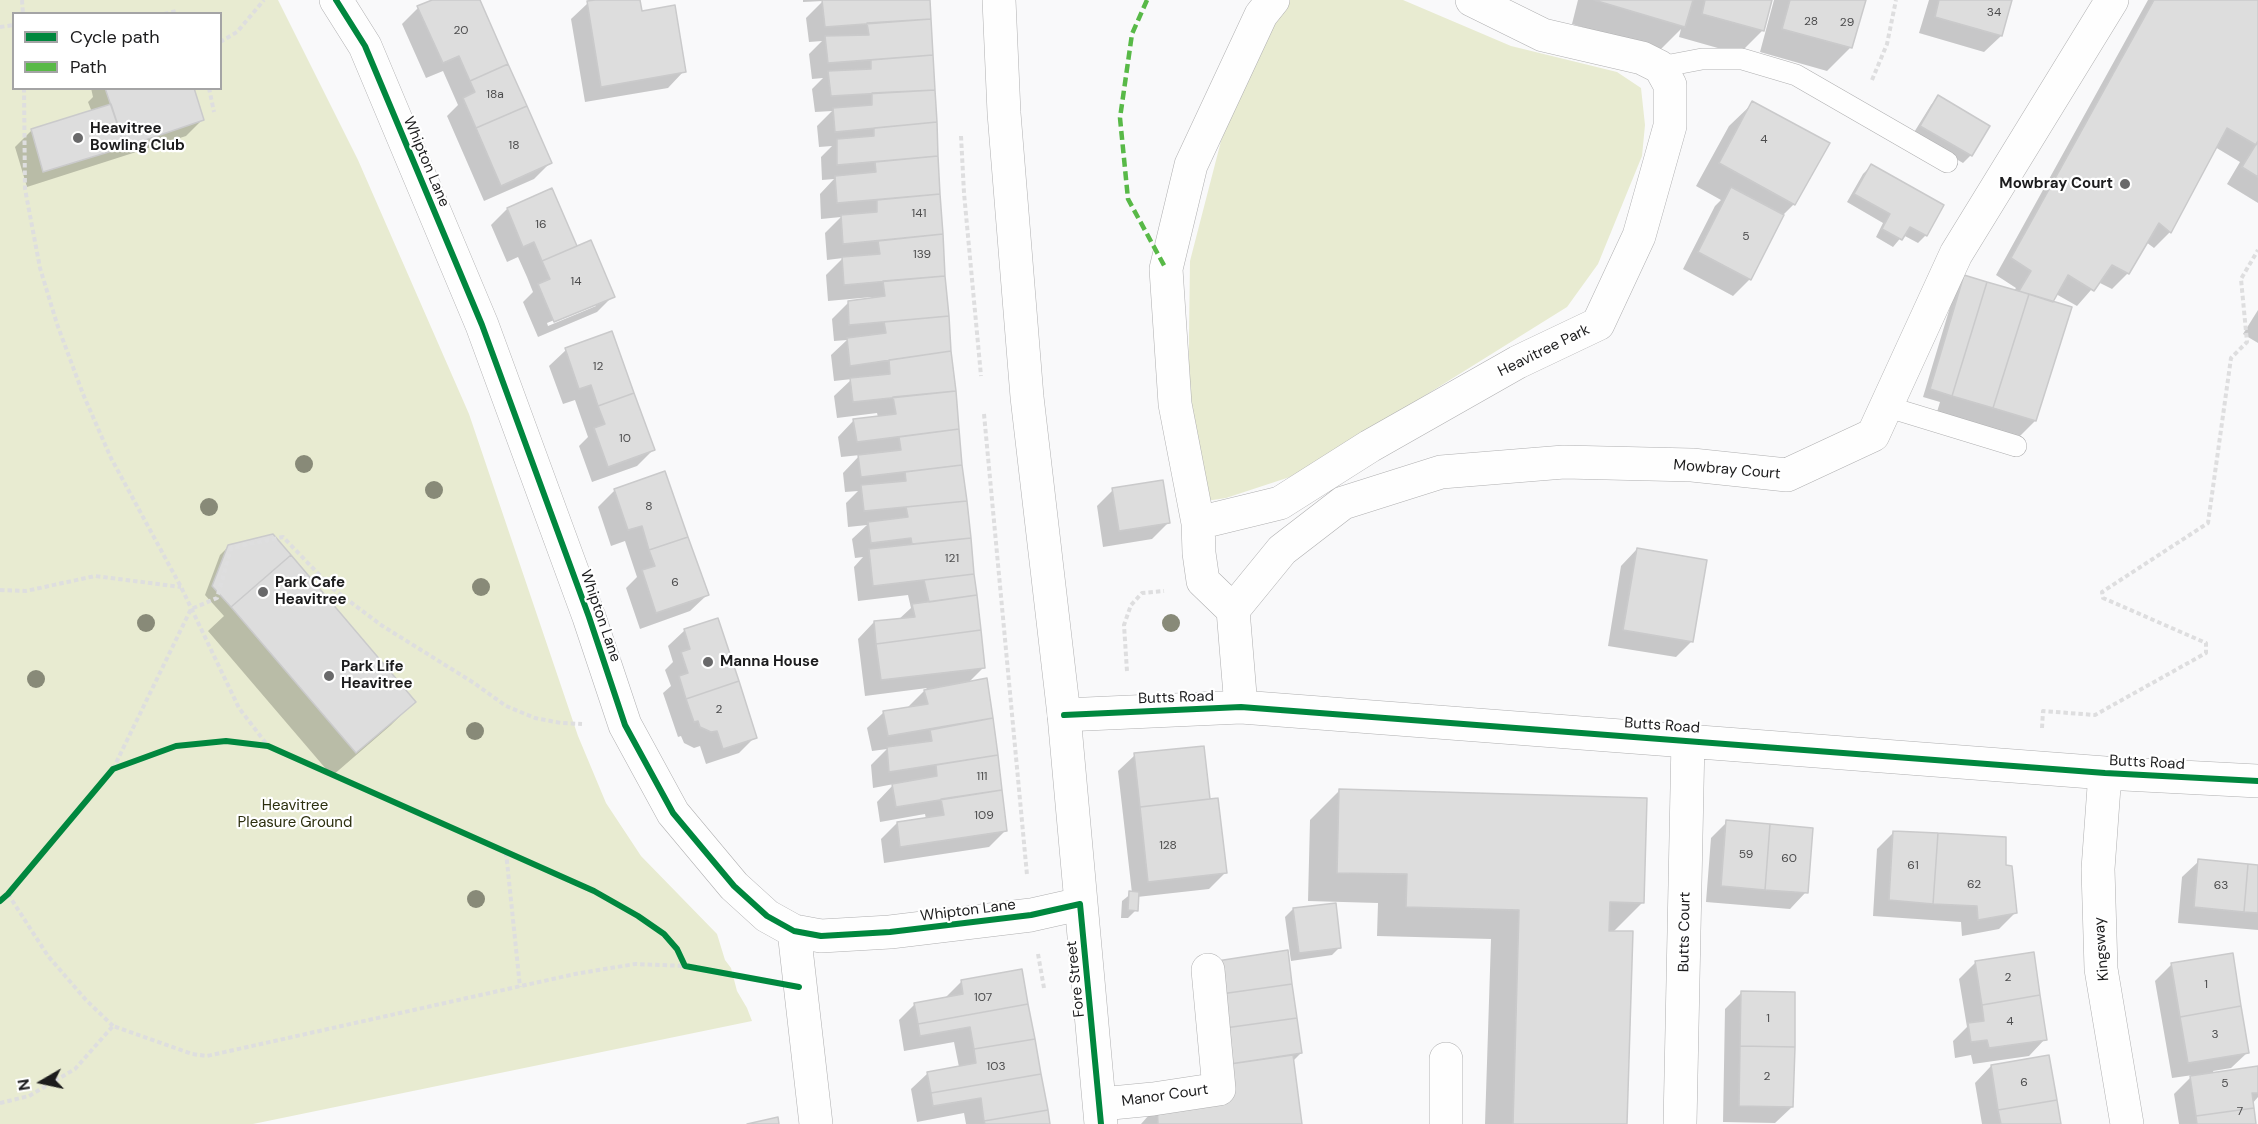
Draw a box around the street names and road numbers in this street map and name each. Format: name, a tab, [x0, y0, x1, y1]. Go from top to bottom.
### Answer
street label: Whipton Lane	[399, 114, 453, 210]
street label: Heavitree Park	[1495, 321, 1593, 381]
street label: Mowbray Court	[1673, 456, 1781, 484]
street label: Whipton Lane	[576, 568, 624, 664]
street label: Butts Road	[1138, 688, 1214, 708]
street label: Butts Road	[1624, 714, 1700, 738]
street label: Butts Road	[2109, 752, 2185, 774]
street label: Butts Court	[1675, 892, 1695, 972]
street label: Whipton Lane	[919, 896, 1017, 926]
street label: Kingsway	[2091, 916, 2113, 982]
street label: Fore Street	[1063, 940, 1089, 1018]
street label: Manor Court	[1120, 1081, 1210, 1111]

